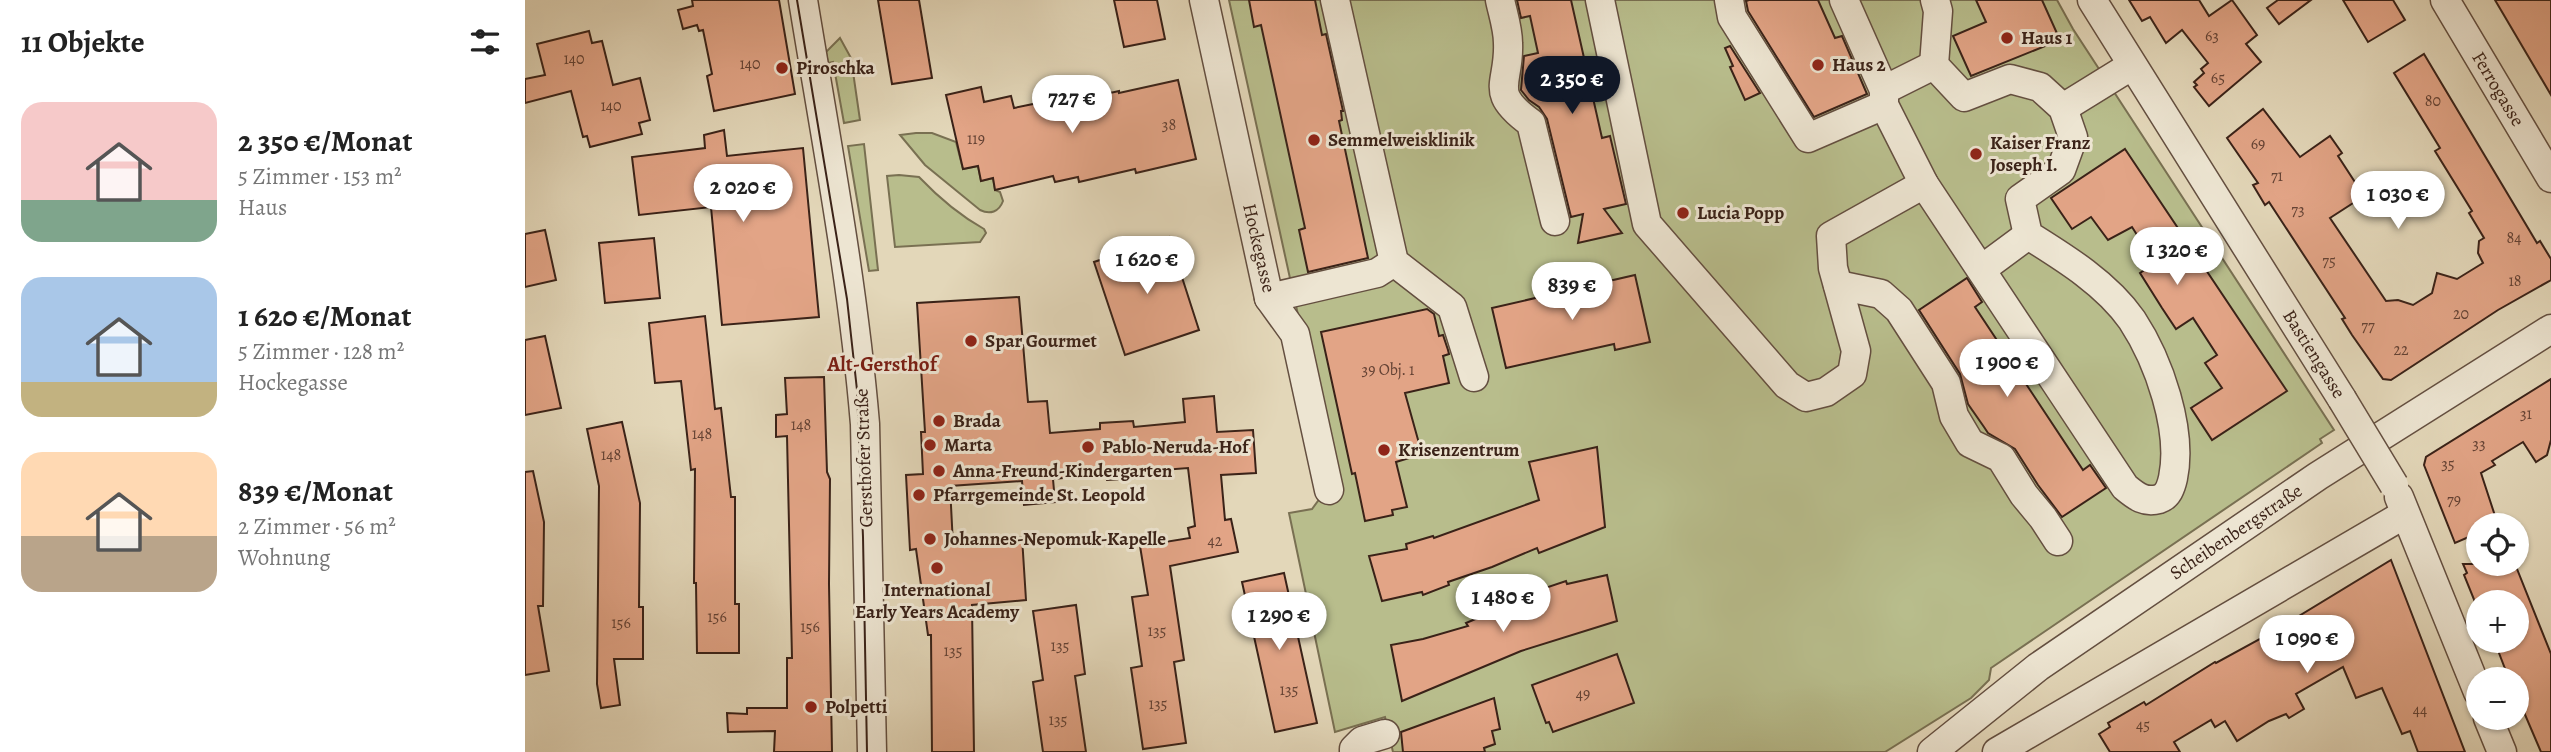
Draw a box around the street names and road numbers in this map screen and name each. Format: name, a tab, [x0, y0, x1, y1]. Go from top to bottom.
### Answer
street label: Ferrogasse	[2465, 47, 2531, 131]
street label: Hockegasse	[1236, 201, 1282, 295]
street label: Bastiengasse	[2276, 305, 2352, 403]
street label: Gersthofer Straße	[849, 388, 879, 528]
street label: Scheibenbergstraße	[2165, 478, 2307, 586]

